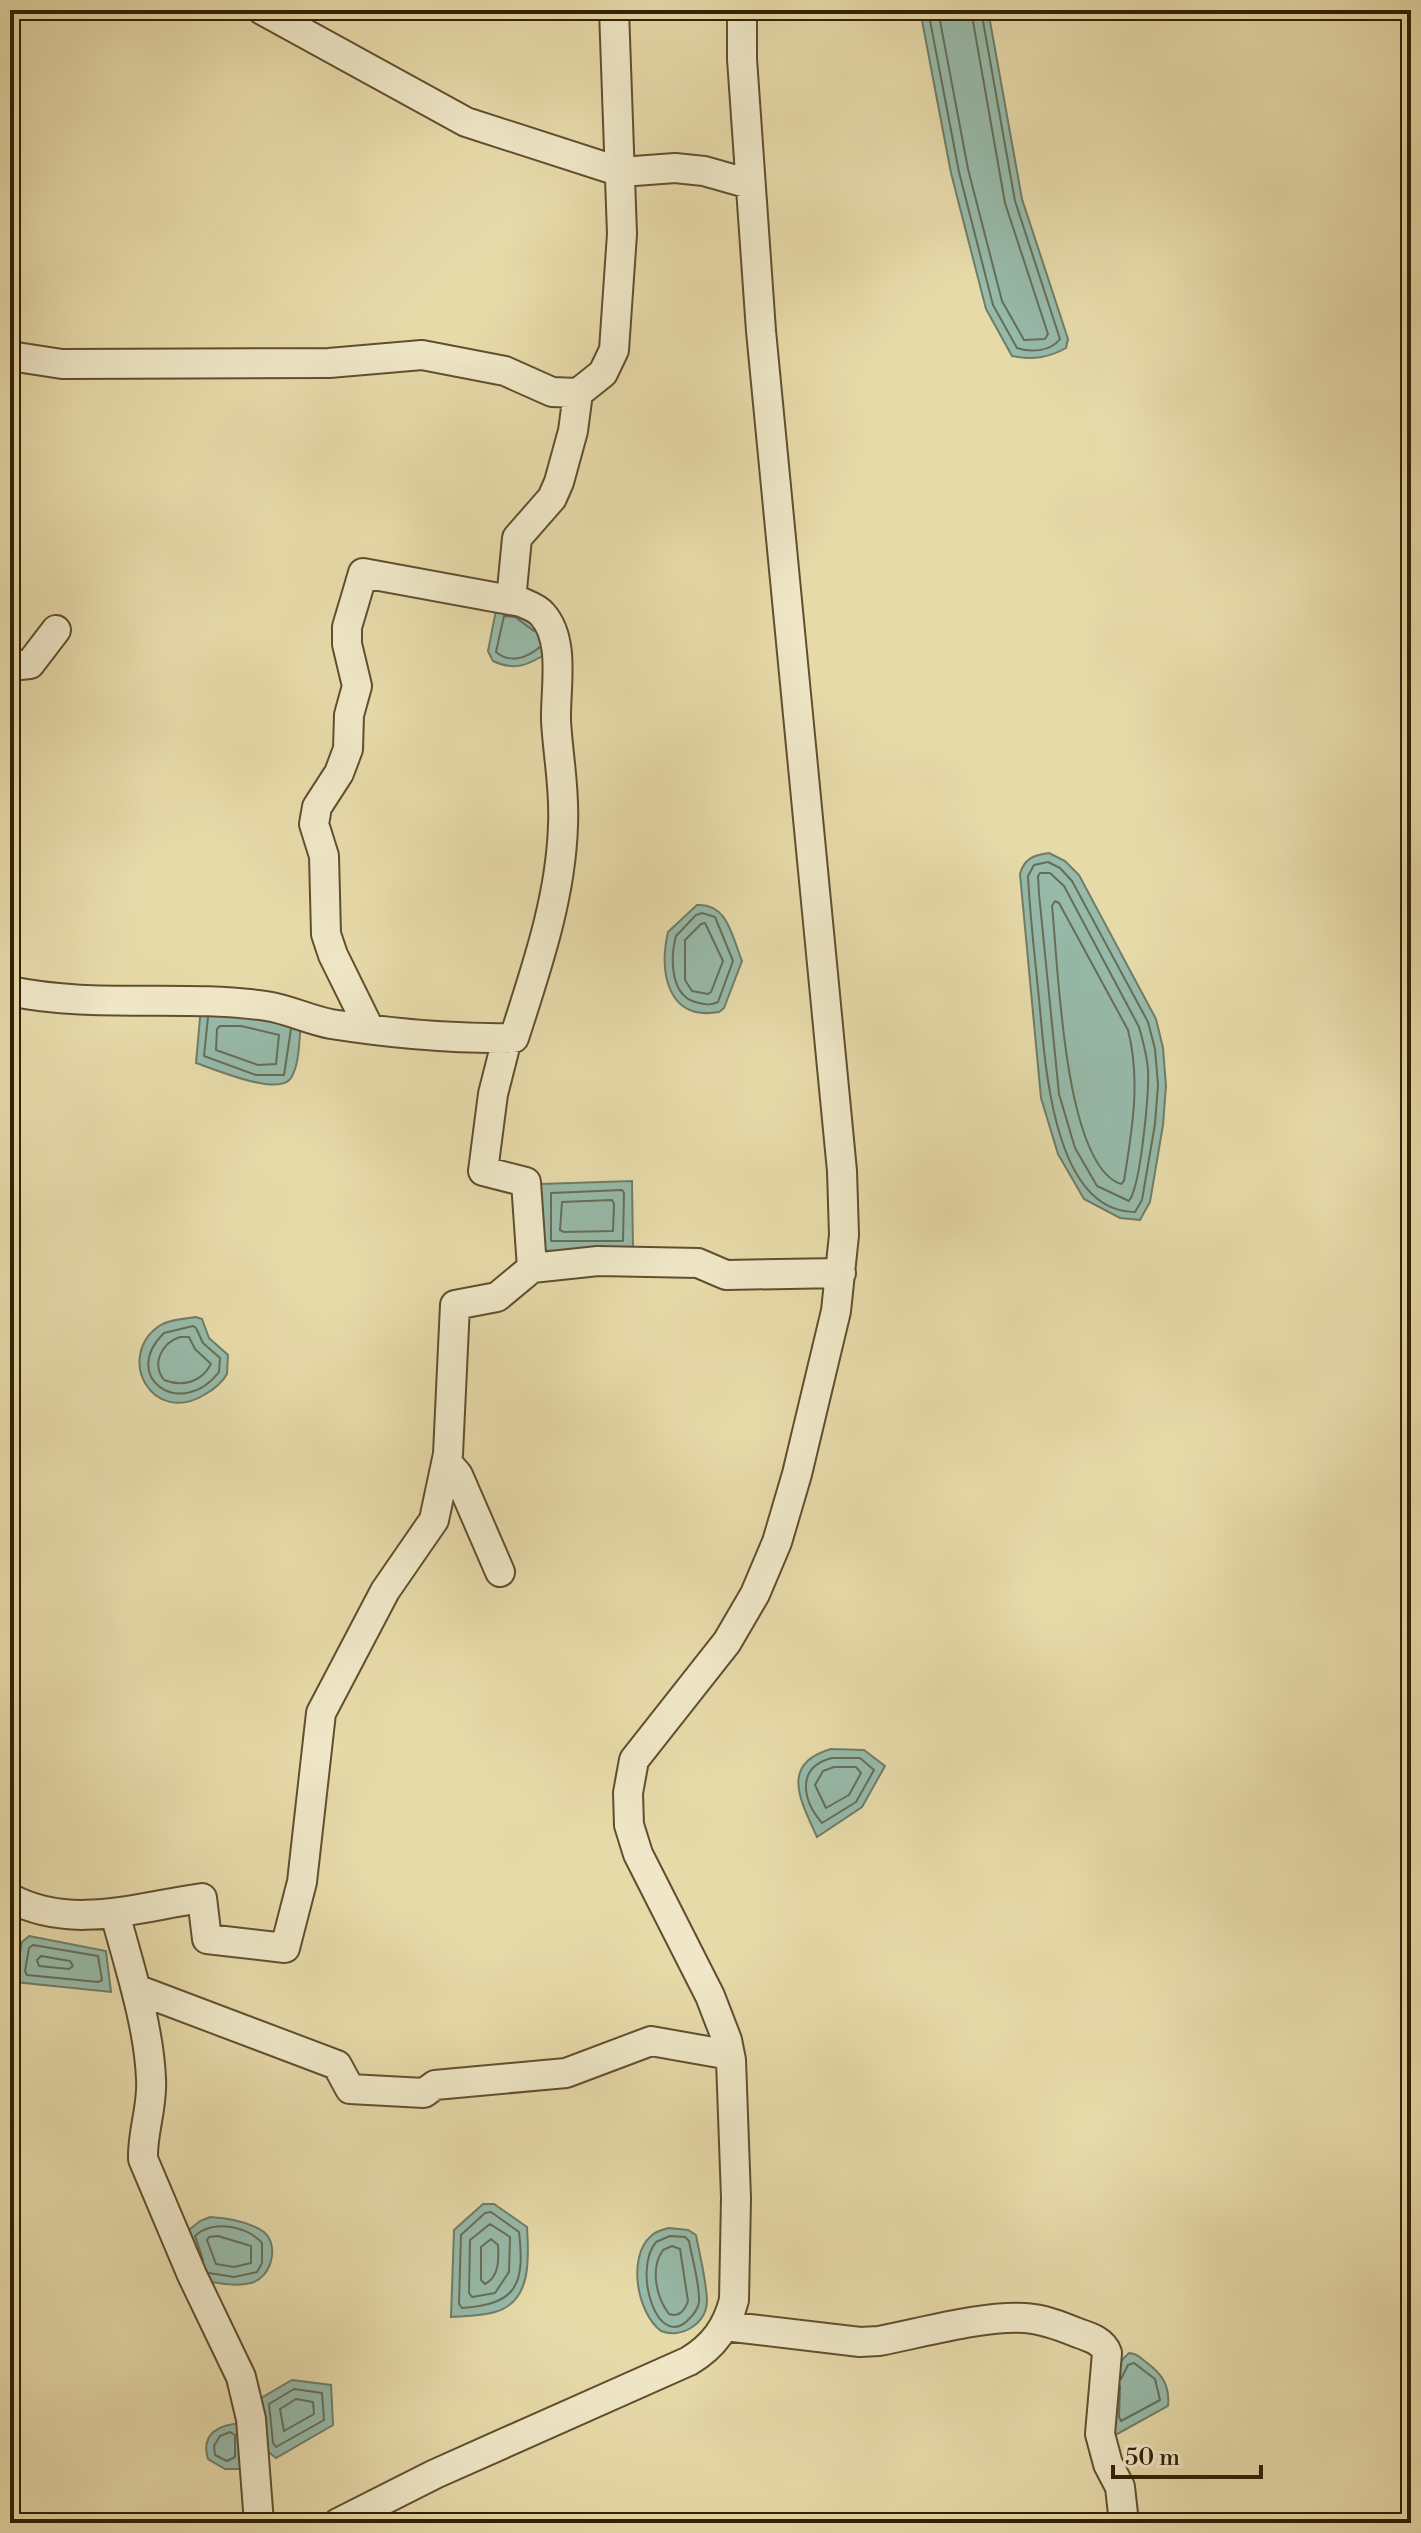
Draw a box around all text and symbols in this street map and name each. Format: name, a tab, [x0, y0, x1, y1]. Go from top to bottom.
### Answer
scale bar	[1113, 2429, 1261, 2479]
text: 50 m	[1125, 2443, 1180, 2473]

